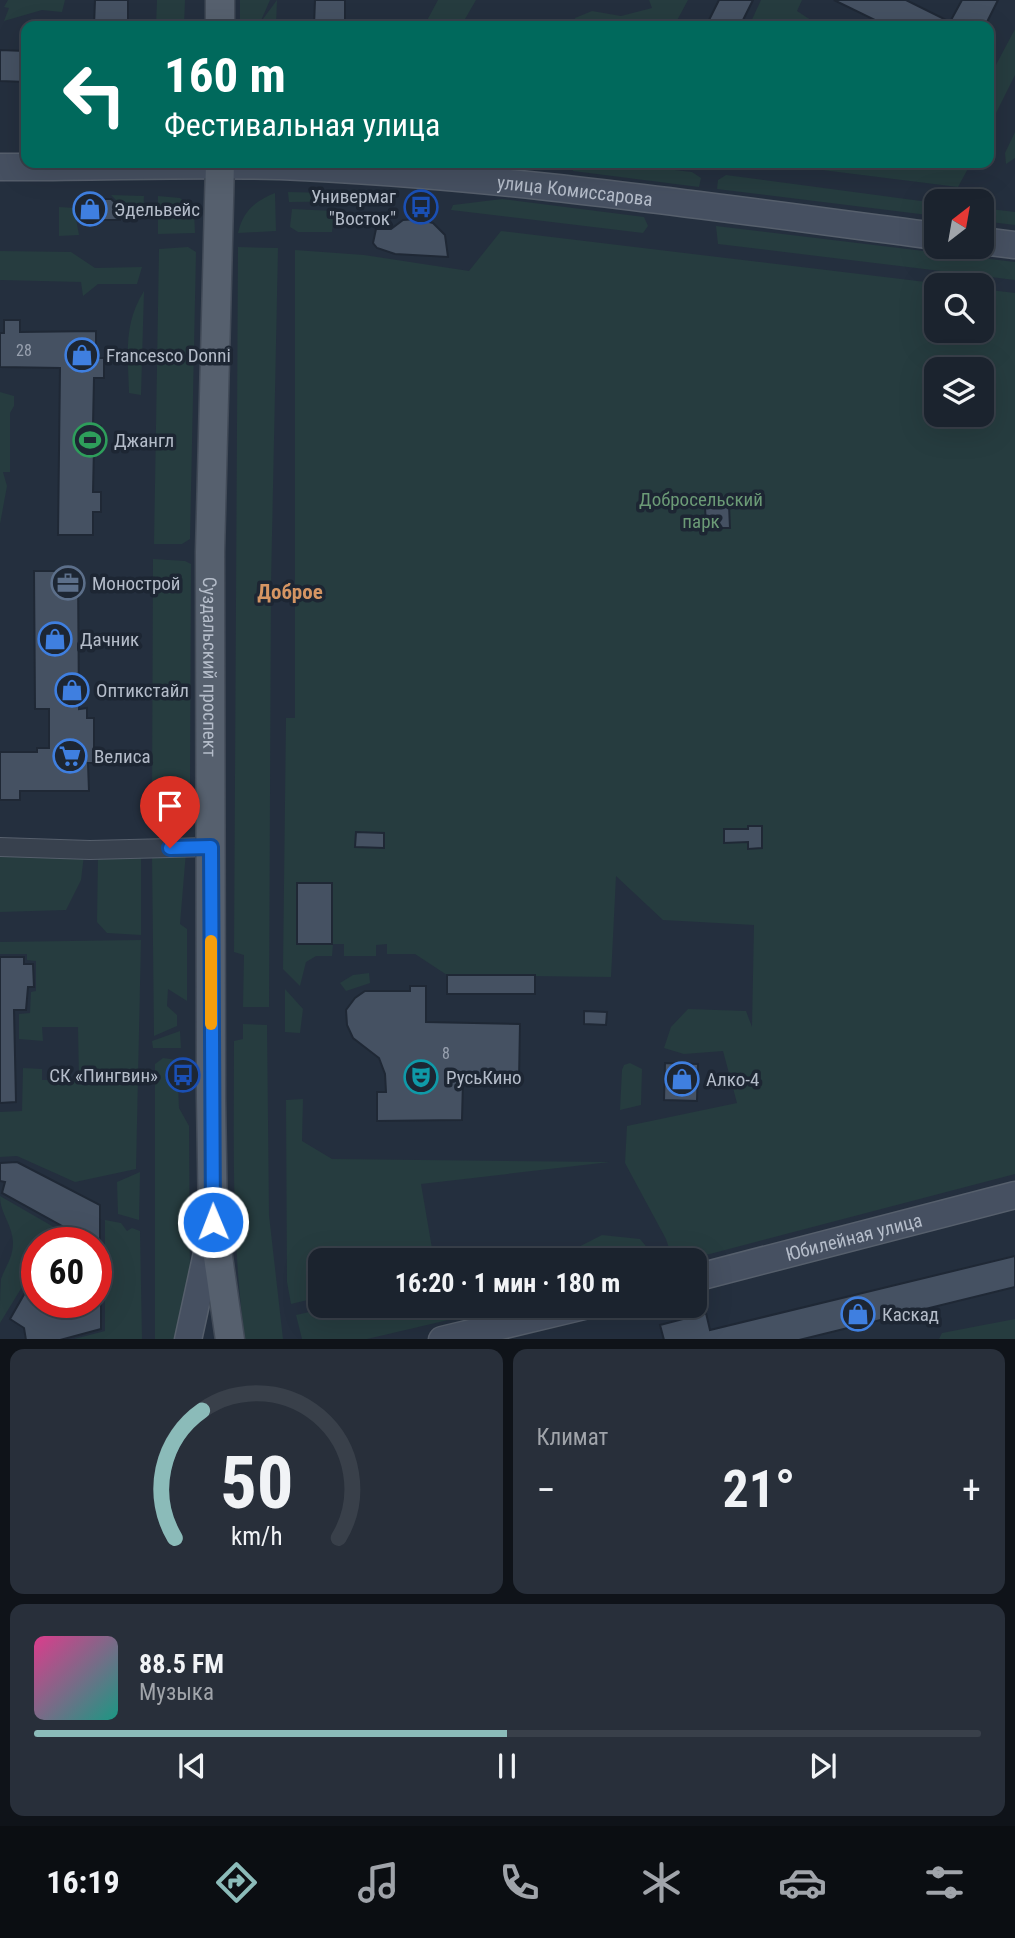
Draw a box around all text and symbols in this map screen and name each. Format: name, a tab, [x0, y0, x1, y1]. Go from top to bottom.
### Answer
text: 160 m	[164, 47, 286, 104]
icon: left	[49, 49, 140, 140]
text: Фестивальная улица	[164, 106, 440, 144]
street label: улица Комиссарова	[496, 170, 654, 211]
place label: Универмаг "Восток"	[311, 185, 396, 230]
bus stop icon: Универмаг "Восток"	[402, 188, 440, 226]
north arrow	[924, 189, 994, 259]
map controls	[924, 189, 994, 427]
shop icon: Эдельвейс	[71, 190, 109, 228]
place label: Эдельвейс	[114, 198, 200, 221]
button: search	[924, 273, 994, 343]
shop icon: Francesco Donni	[63, 336, 101, 374]
house number: 28	[16, 341, 32, 360]
place label: Francesco Donni	[106, 344, 231, 367]
button: layers	[924, 357, 994, 427]
sports icon: Джангл	[71, 421, 109, 459]
place label: Джангл	[114, 429, 174, 452]
park label: Добросельский парк	[639, 488, 763, 533]
office icon: Монострой	[49, 564, 87, 602]
place label: Монострой	[92, 572, 181, 595]
street label: Суздальский проспект	[199, 577, 222, 757]
district label: Доброе	[257, 580, 323, 604]
shop icon: Дачник	[36, 620, 74, 658]
place label: Дачник	[80, 628, 139, 651]
shop icon: Оптикстайл	[53, 671, 91, 709]
place label: Оптикстайл	[96, 679, 189, 702]
supermarket icon: Велиса	[51, 737, 89, 775]
place label: Велиса	[94, 745, 151, 768]
pin	[140, 776, 200, 848]
icon: arrive	[151, 787, 189, 825]
house number: 8	[442, 1044, 450, 1063]
bus stop icon: СК «Пингвин»	[164, 1056, 202, 1094]
theatre icon: РусьКино	[402, 1058, 440, 1096]
shop icon: Алко-4	[663, 1060, 701, 1098]
place label: СК «Пингвин»	[49, 1064, 158, 1087]
place label: РусьКино	[446, 1066, 522, 1089]
place label: Алко-4	[706, 1068, 759, 1091]
position arrow	[176, 1185, 250, 1259]
street label: Юбилейная улица	[783, 1208, 924, 1266]
speed limit sign: 60	[21, 1227, 112, 1318]
text: 16:20 · 1 мин · 180 m	[395, 1268, 620, 1298]
shop icon: Каскад	[839, 1295, 877, 1333]
place label: Каскад	[882, 1303, 939, 1326]
text: Климат	[537, 1424, 608, 1451]
text: 50	[219, 1440, 293, 1526]
text: 21°	[722, 1459, 795, 1520]
text: −	[537, 1468, 556, 1512]
text: +	[962, 1468, 981, 1512]
text: km/h	[231, 1521, 282, 1550]
text: 88.5 FM	[139, 1649, 224, 1679]
text: Музыка	[139, 1679, 214, 1706]
icon: previous	[173, 1747, 211, 1785]
icon: pause	[488, 1747, 526, 1785]
icon: next	[804, 1747, 842, 1785]
icon: directions	[212, 1858, 261, 1907]
icon: music	[354, 1858, 403, 1907]
icon: phone	[495, 1858, 544, 1907]
icon: climate	[637, 1858, 686, 1907]
icon: car	[778, 1858, 827, 1907]
icon: filters	[920, 1858, 969, 1907]
text: 16:19	[46, 1863, 120, 1901]

